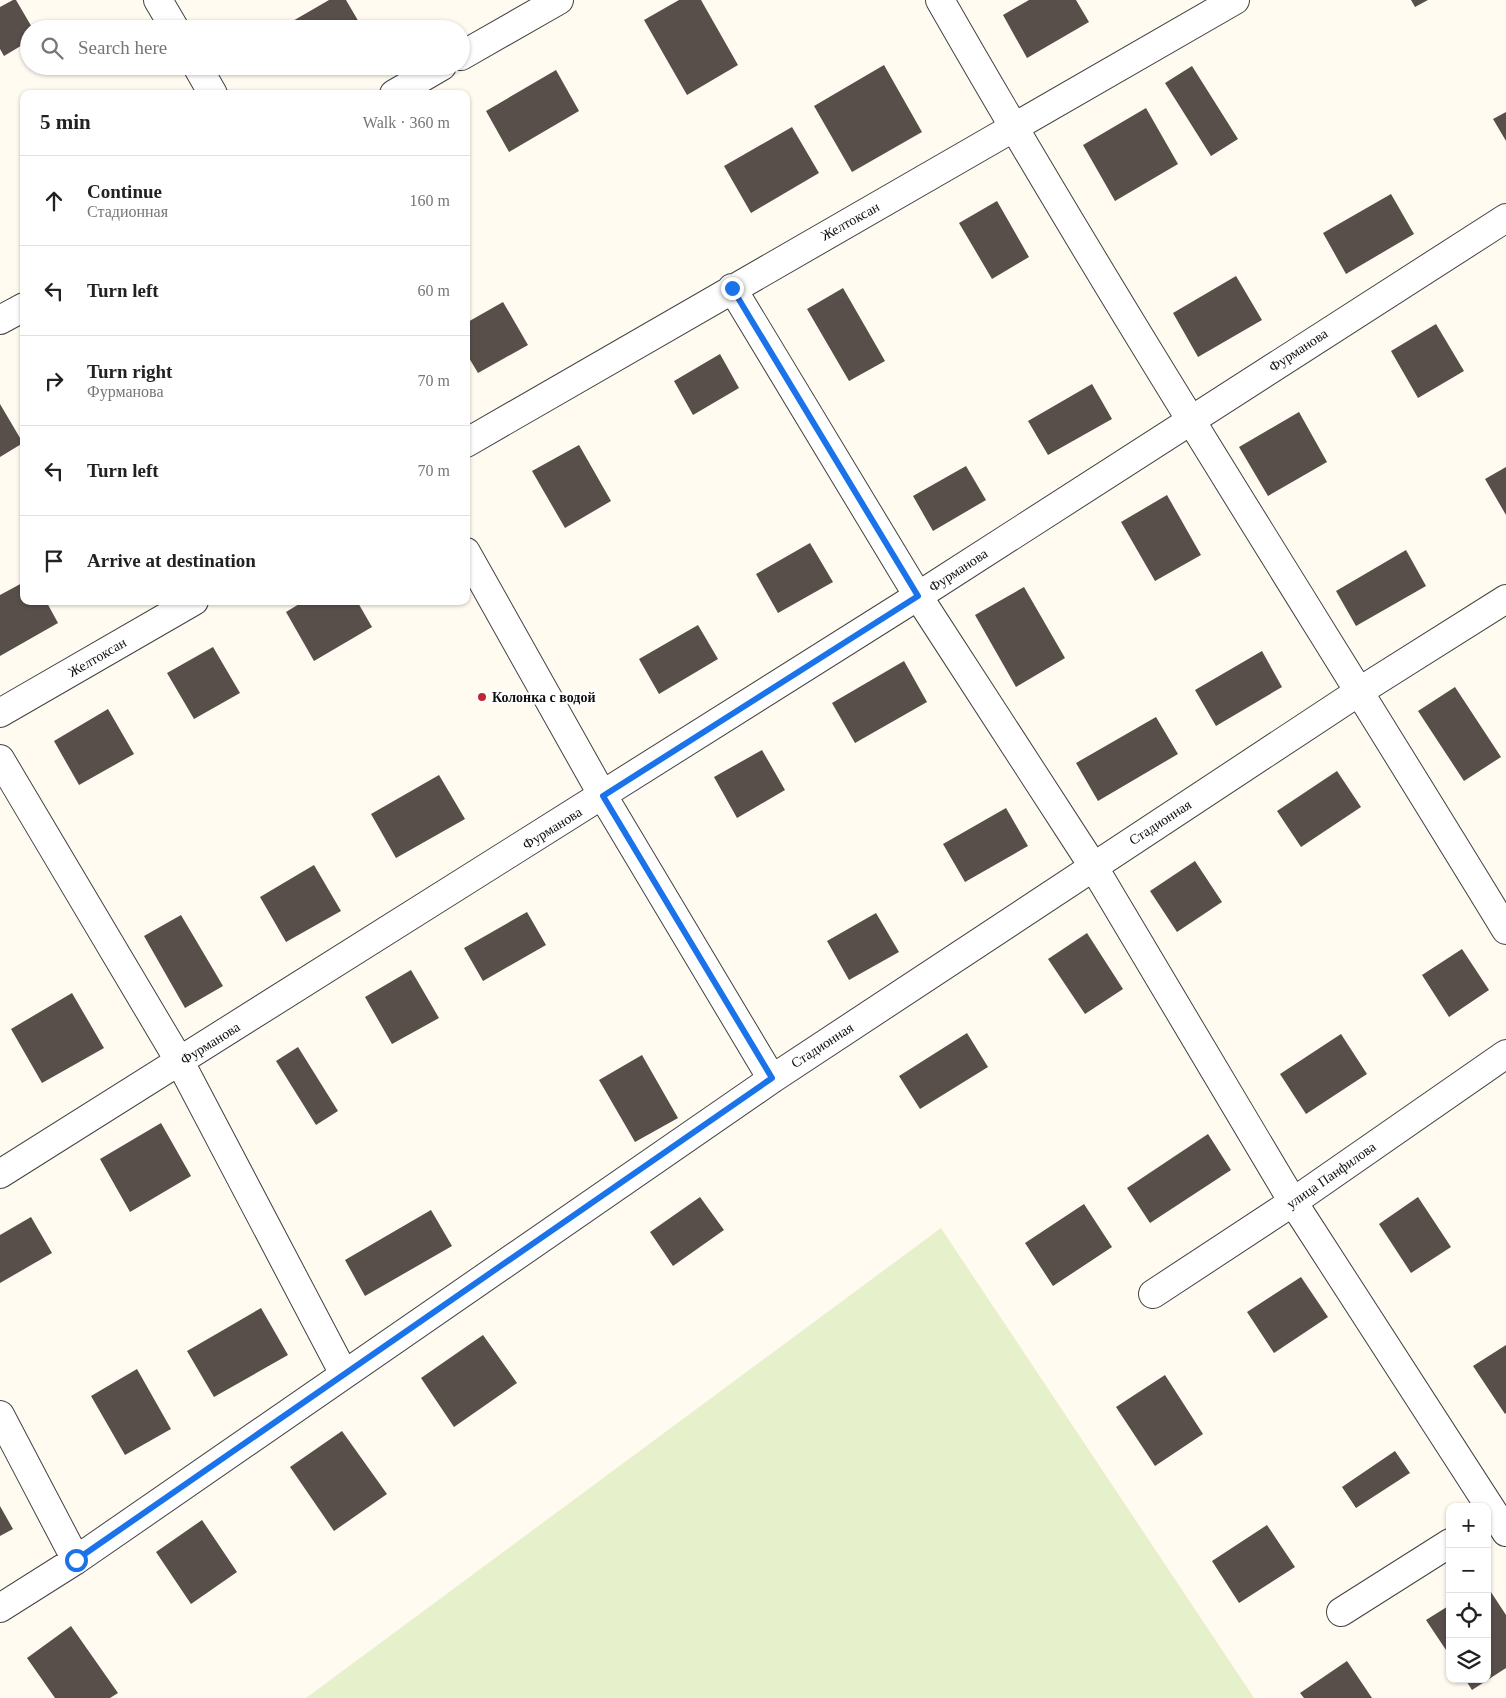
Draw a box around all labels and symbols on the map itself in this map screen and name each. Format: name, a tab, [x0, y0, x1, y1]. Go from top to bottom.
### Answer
street label: Желтоксан	[818, 199, 883, 244]
route end	[721, 277, 744, 300]
street label: Фурманова	[1266, 325, 1331, 375]
street label: Фурманова	[926, 545, 991, 595]
street label: Желтоксан	[66, 635, 129, 680]
place label: Колонка с водой	[492, 690, 595, 705]
marker: Колонка с водой	[476, 691, 488, 703]
street label: Стадионная	[1126, 797, 1195, 848]
street label: Фурманова	[520, 804, 585, 853]
street label: Фурманова	[178, 1019, 243, 1068]
street label: Стадионная	[788, 1020, 857, 1071]
street label: улица Панфилова	[1284, 1139, 1379, 1212]
route start	[65, 1549, 88, 1572]

